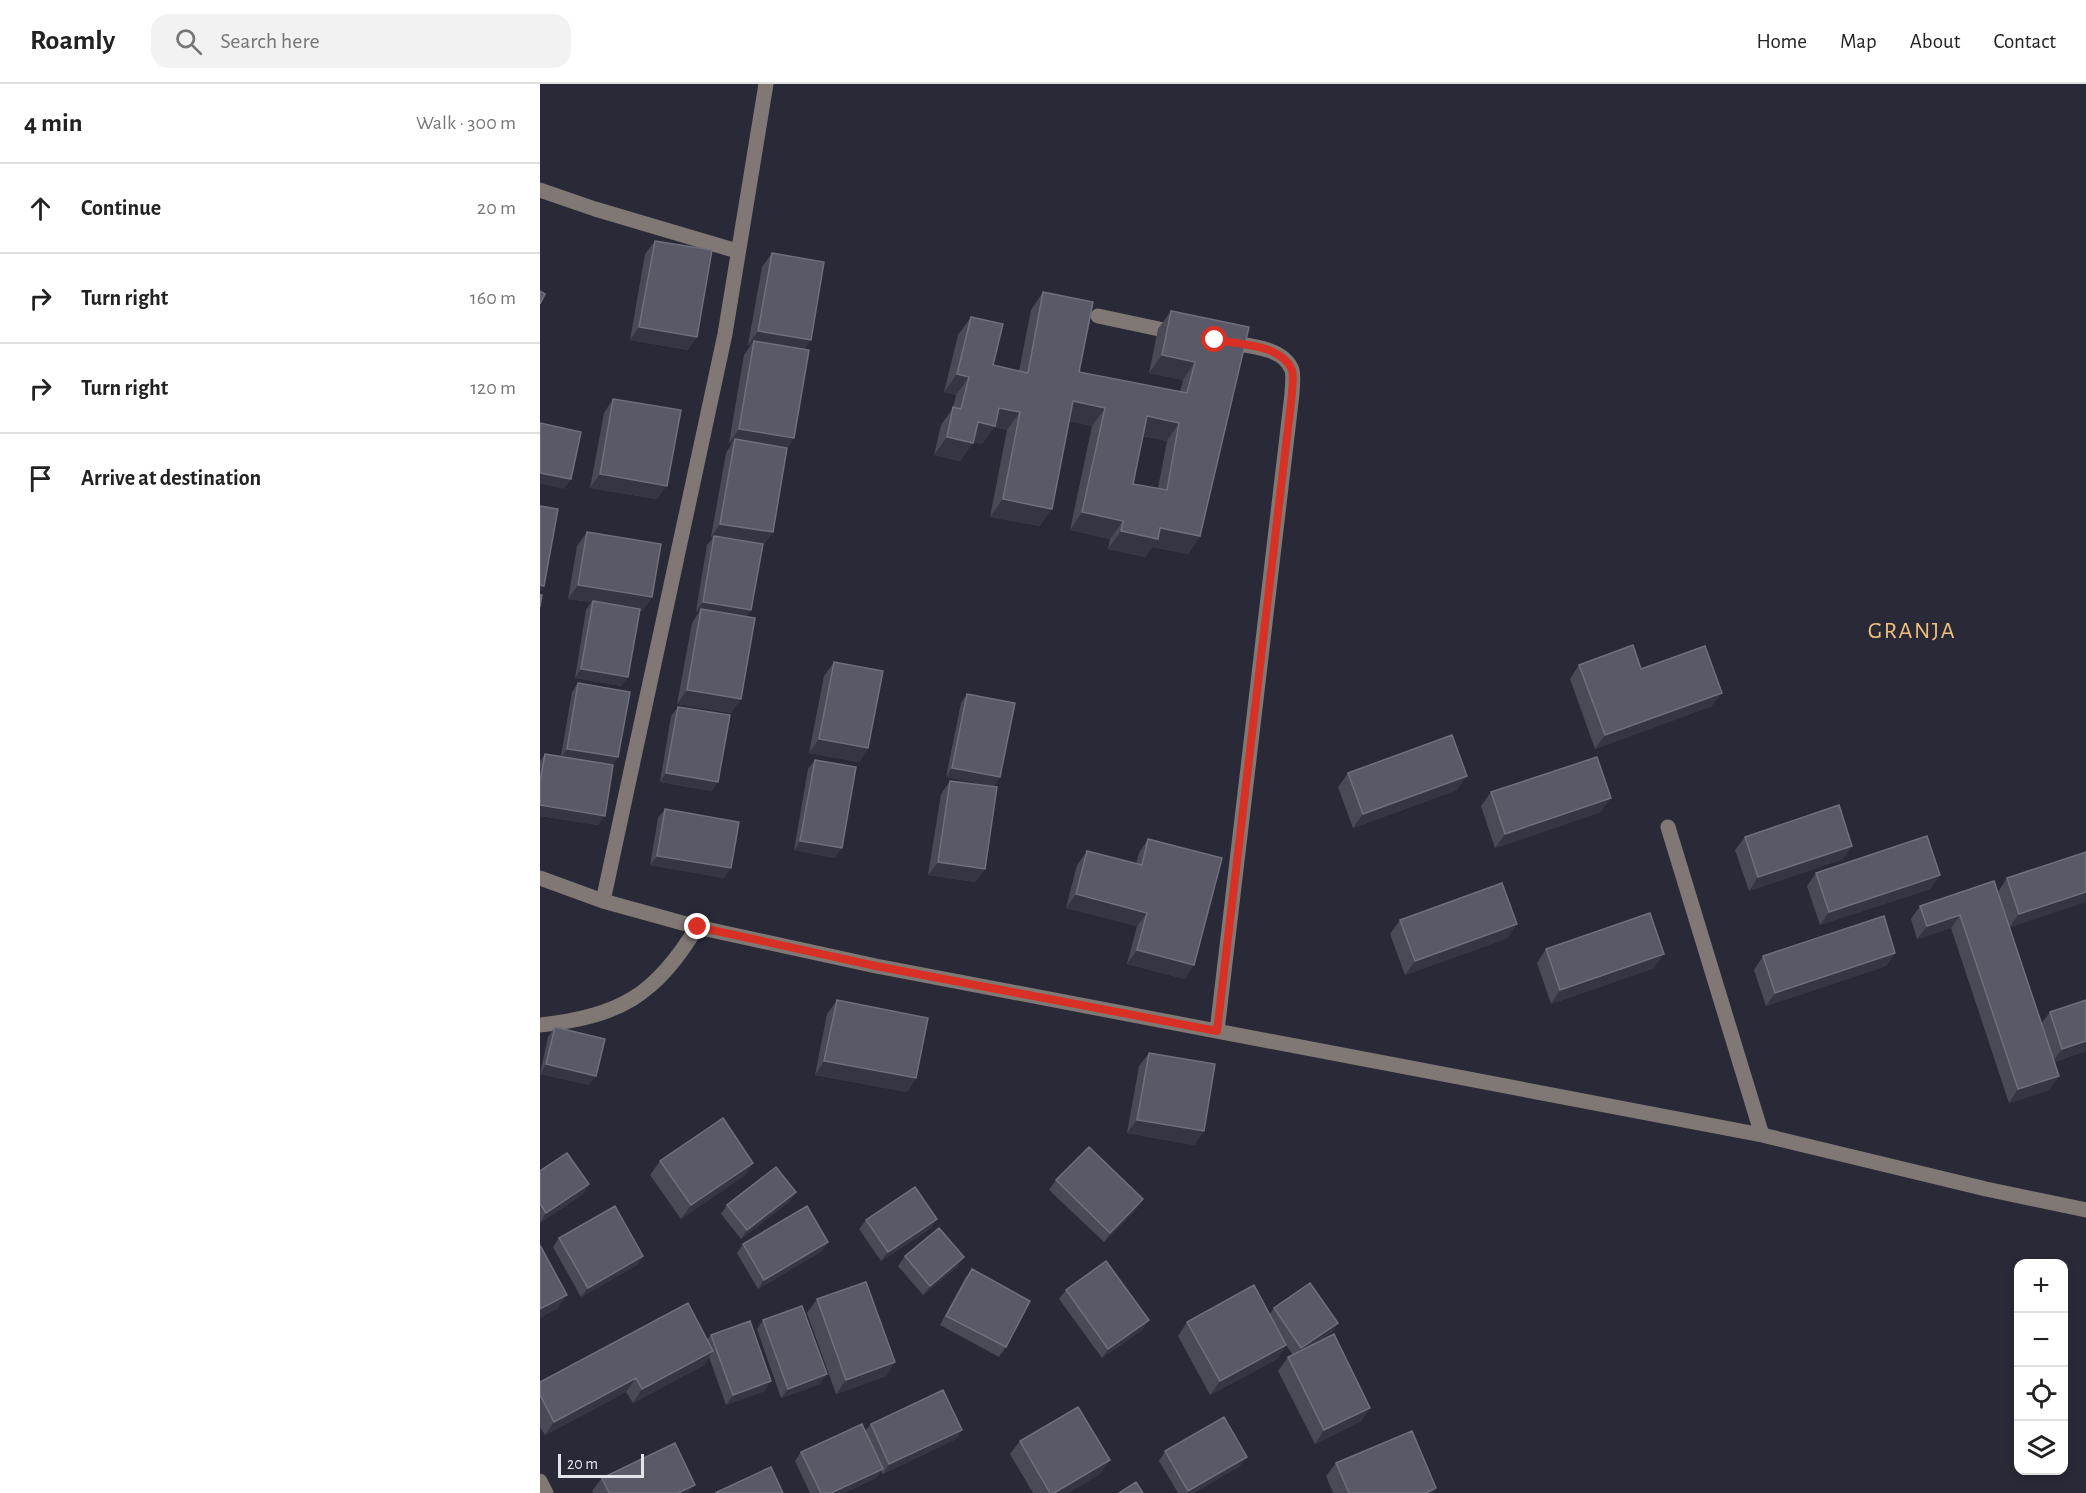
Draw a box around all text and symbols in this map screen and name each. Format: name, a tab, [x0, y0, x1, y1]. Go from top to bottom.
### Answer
search box	[151, 14, 571, 68]
icon: search	[172, 25, 205, 58]
text: Roamly	[30, 27, 115, 55]
text: Search here	[220, 30, 320, 52]
text: Home	[1756, 31, 1807, 52]
text: Map	[1840, 31, 1877, 52]
text: About	[1910, 31, 1960, 52]
text: Contact	[1993, 31, 2056, 52]
text: 4 min	[24, 110, 83, 136]
text: Walk · 300 m	[416, 113, 516, 133]
icon: ahead	[24, 192, 57, 225]
text: Continue	[81, 197, 161, 219]
text: 20 m	[477, 198, 516, 218]
icon: right	[24, 282, 57, 315]
text: Turn right	[81, 287, 168, 309]
text: 160 m	[470, 288, 516, 308]
route start	[1201, 326, 1227, 352]
icon: right	[24, 372, 57, 405]
text: Turn right	[81, 377, 168, 399]
text: 120 m	[470, 378, 516, 398]
icon: arrive	[24, 462, 57, 495]
text: Arrive at destination	[81, 467, 261, 489]
district label: GRANJA	[1868, 619, 1956, 643]
route end	[684, 913, 710, 939]
map controls	[2014, 1259, 2068, 1475]
button: +	[2014, 1259, 2068, 1313]
button: −	[2014, 1313, 2068, 1367]
button: locate	[2014, 1367, 2068, 1421]
button: layers	[2014, 1421, 2068, 1475]
scale bar	[558, 1451, 644, 1478]
text: 20 m	[567, 1456, 598, 1472]

